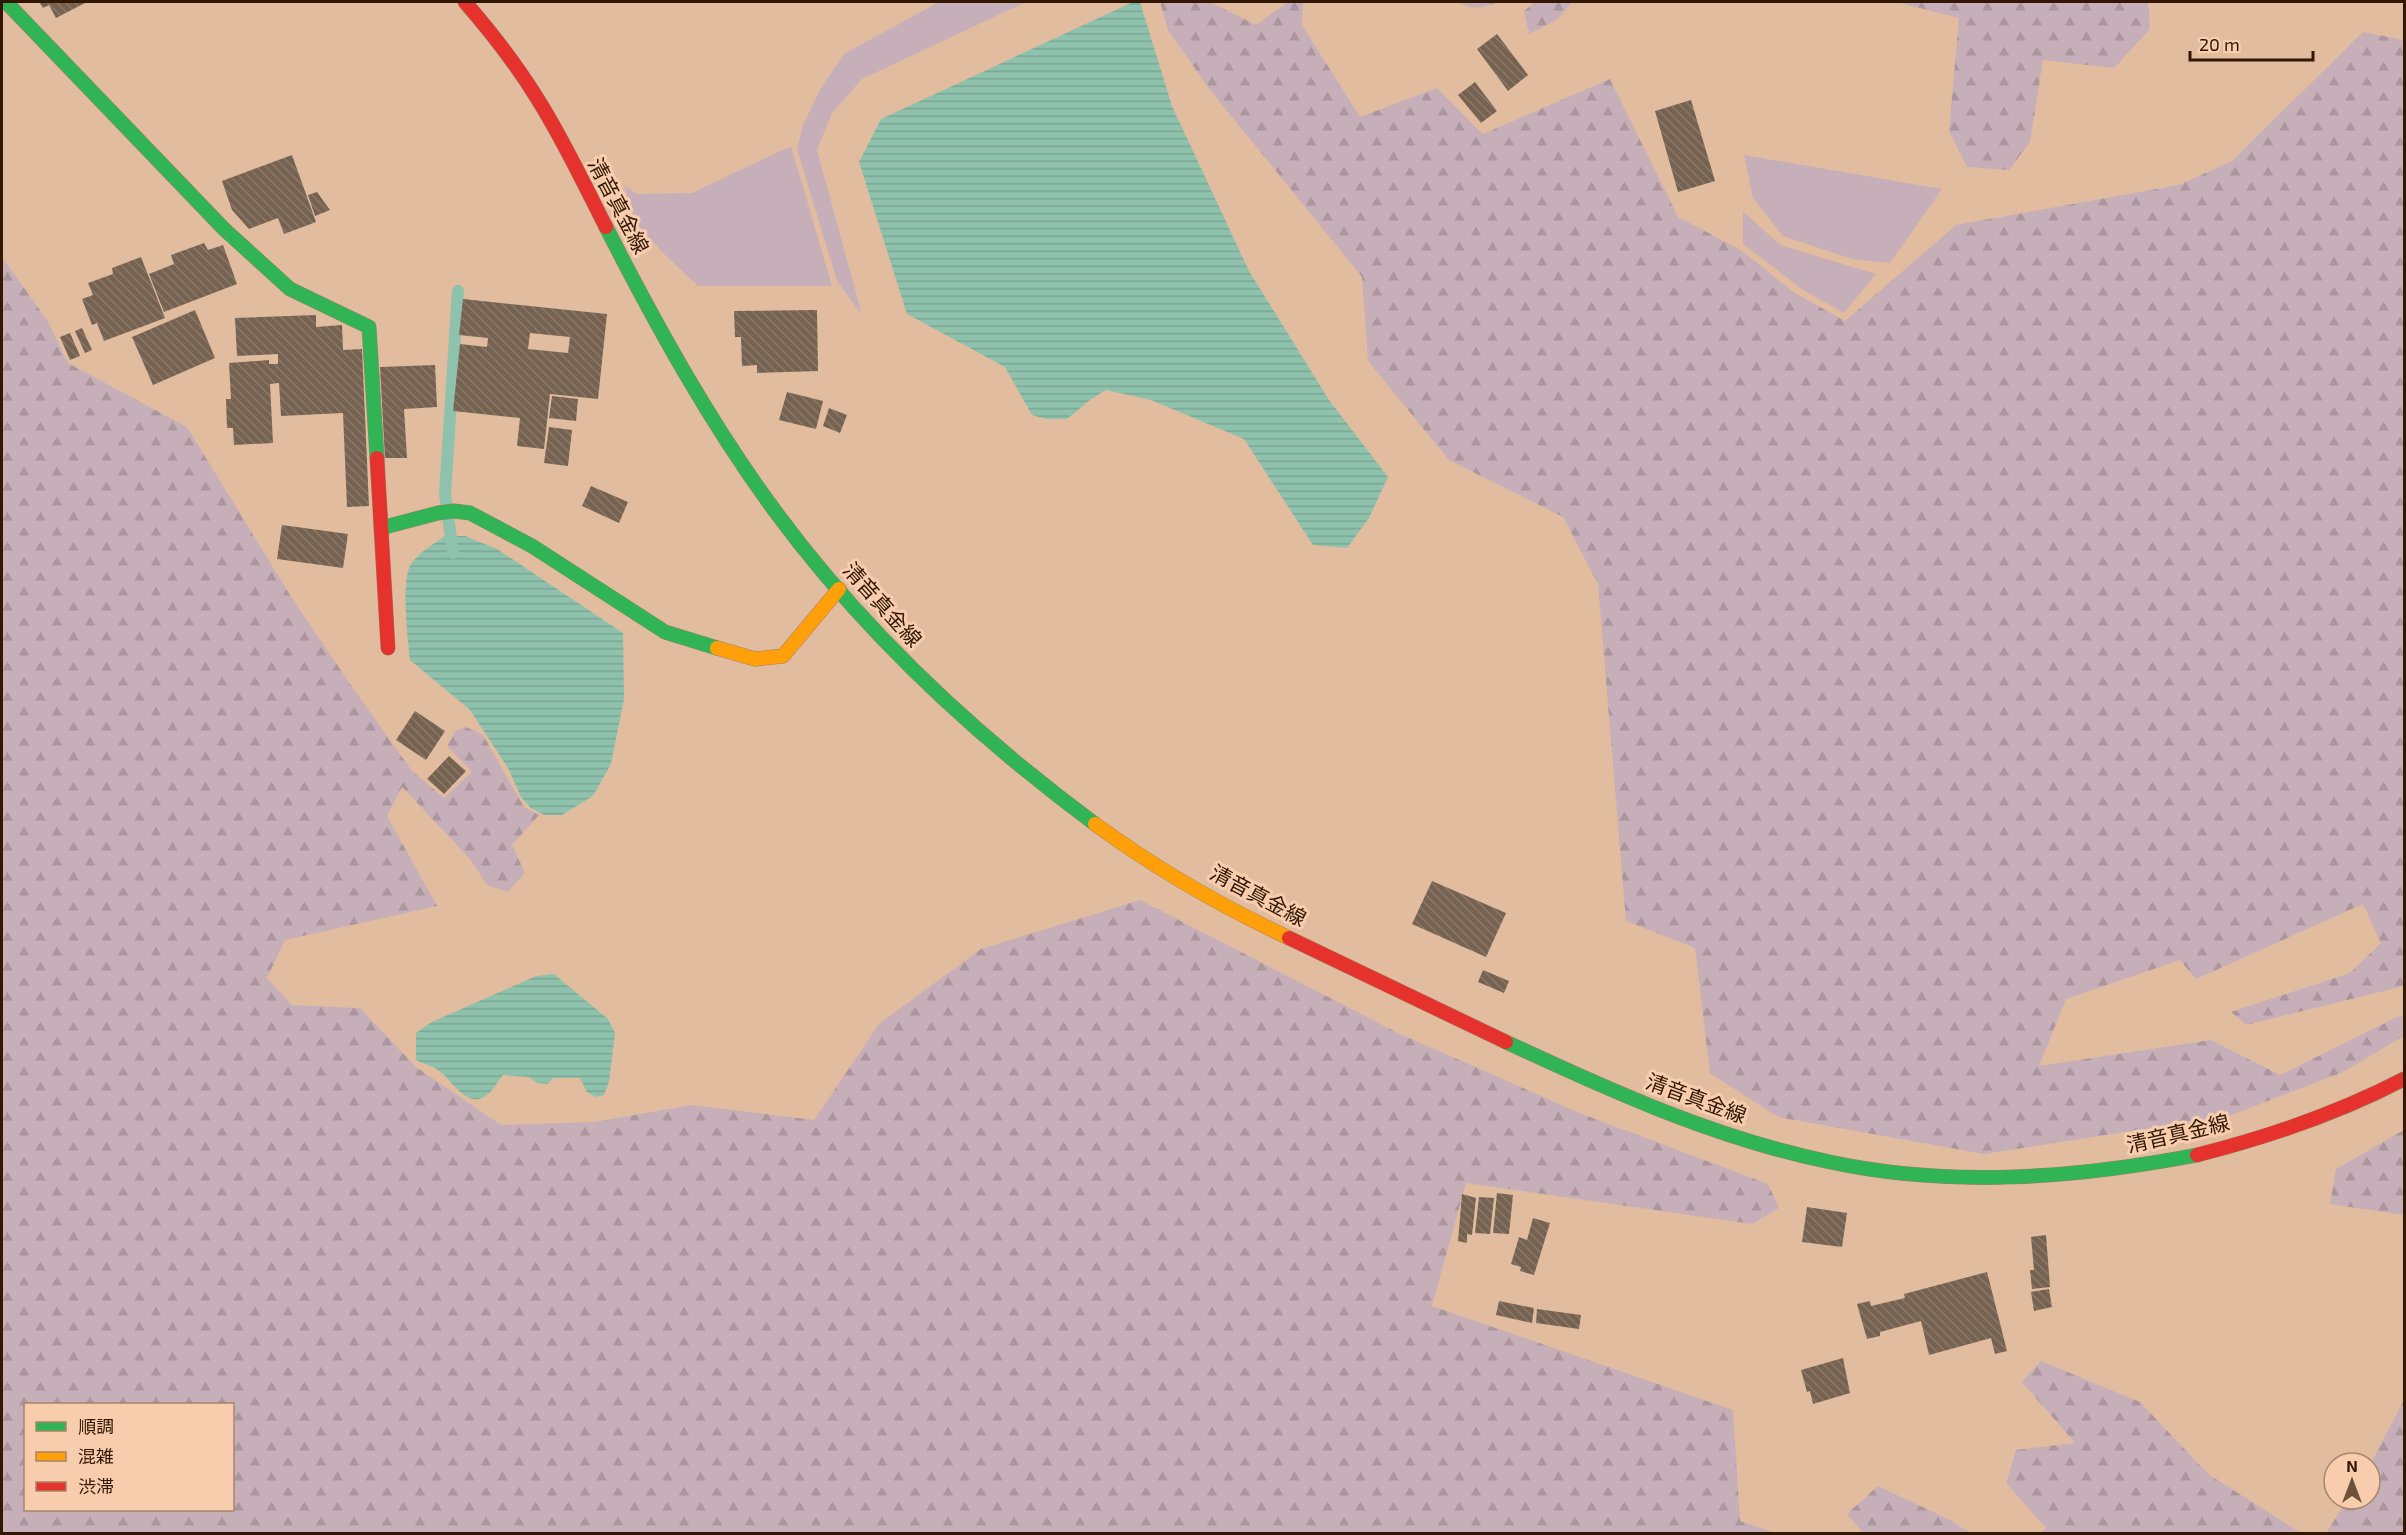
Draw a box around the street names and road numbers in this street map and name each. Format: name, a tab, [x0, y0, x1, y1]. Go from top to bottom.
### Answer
street label: 清音真金線	[584, 153, 655, 258]
street label: 清音真金線	[839, 557, 928, 651]
street label: 清音真金線	[1206, 859, 1311, 930]
street label: 清音真金線	[1643, 1068, 1750, 1127]
street label: 清音真金線	[2124, 1109, 2232, 1157]

